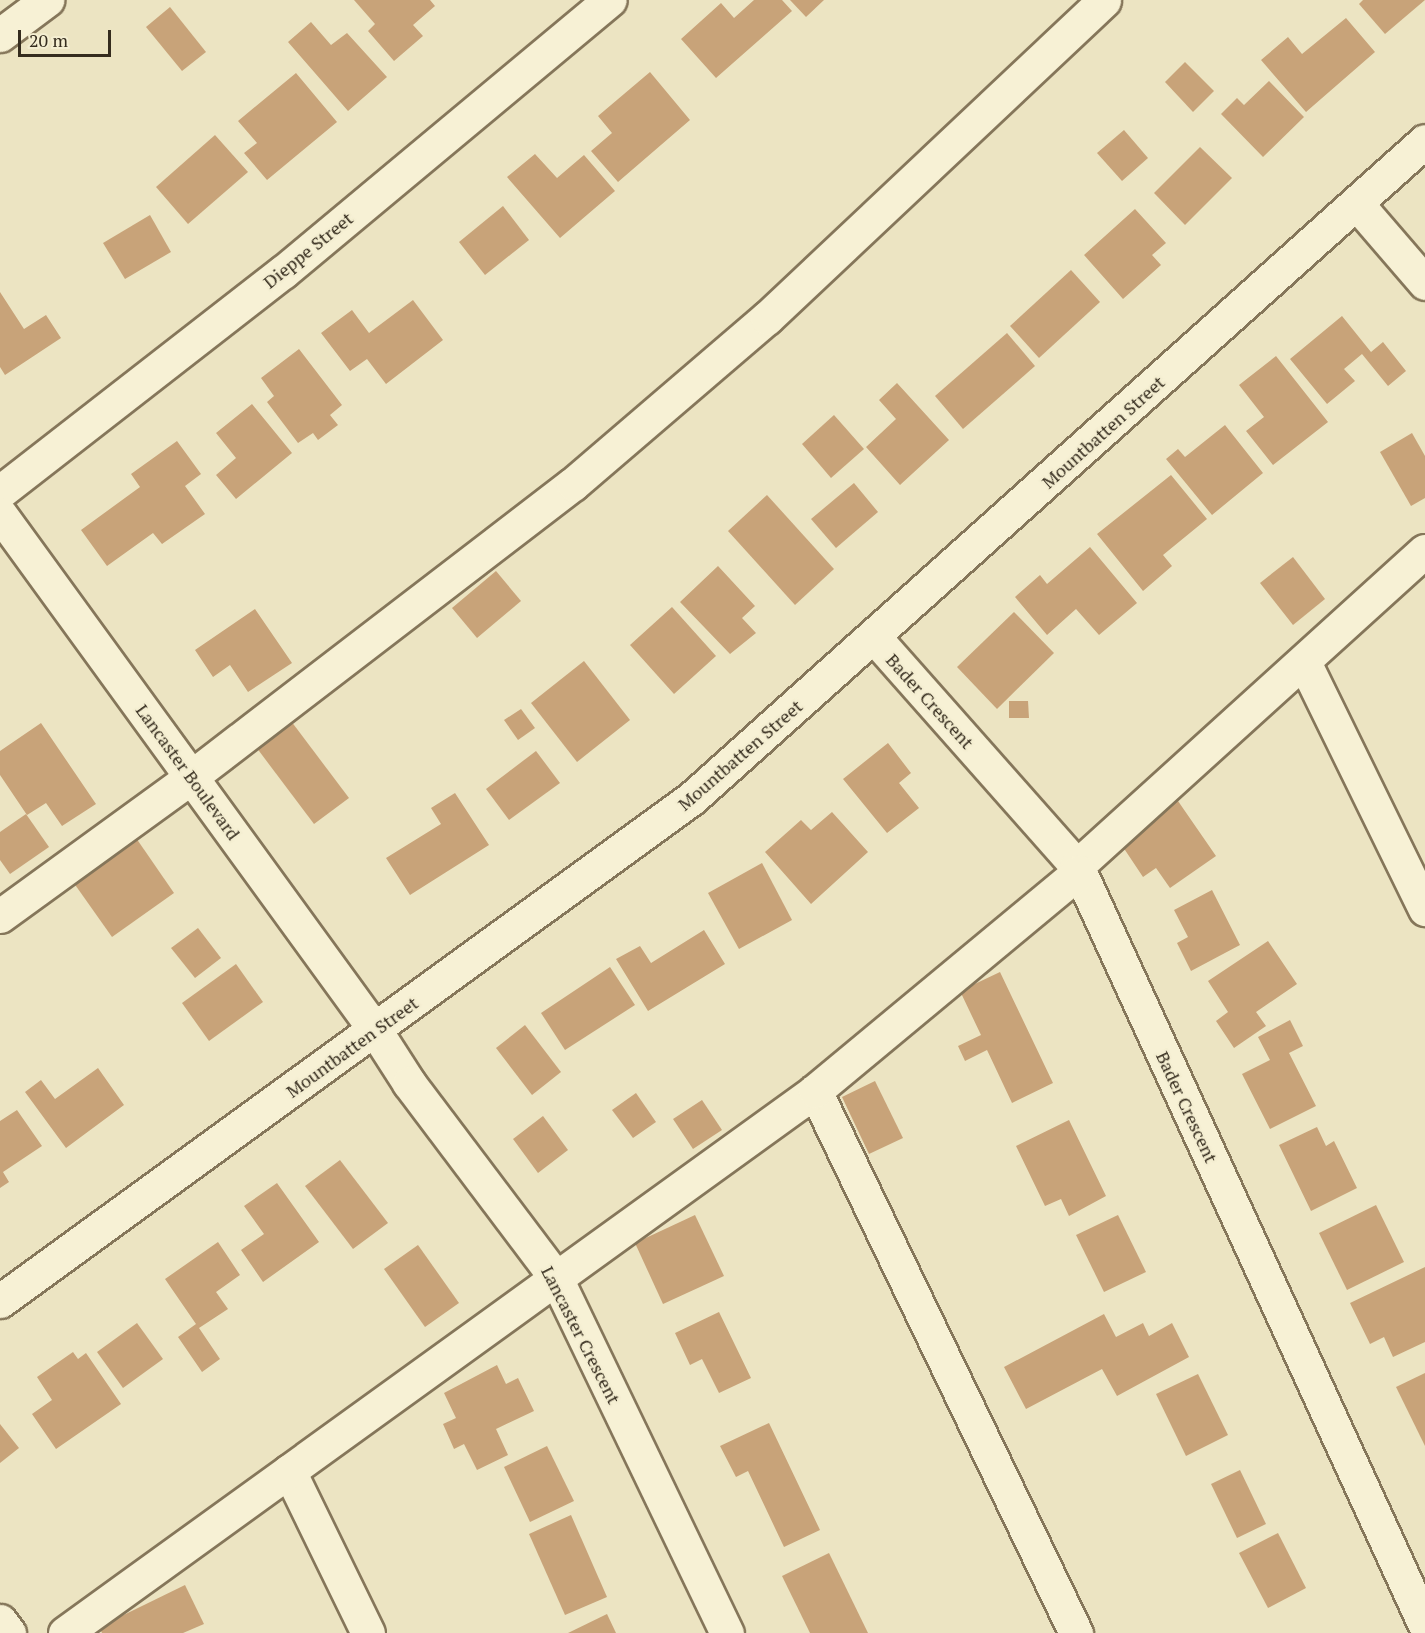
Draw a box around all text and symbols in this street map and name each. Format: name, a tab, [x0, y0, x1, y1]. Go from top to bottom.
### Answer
scale bar	[21, 18, 114, 56]
text: 20 m	[29, 28, 68, 52]
street label: Dieppe Street	[259, 207, 357, 293]
street label: Mountbatten Street	[1037, 371, 1169, 493]
street label: Bader Crescent	[882, 649, 978, 753]
street label: Mountbatten Street	[673, 695, 807, 815]
street label: Lancaster Boulevard	[131, 700, 245, 844]
street label: Mountbatten Street	[282, 992, 422, 1102]
street label: Bader Crescent	[1152, 1048, 1222, 1166]
street label: Lancaster Crescent	[537, 1262, 625, 1408]

